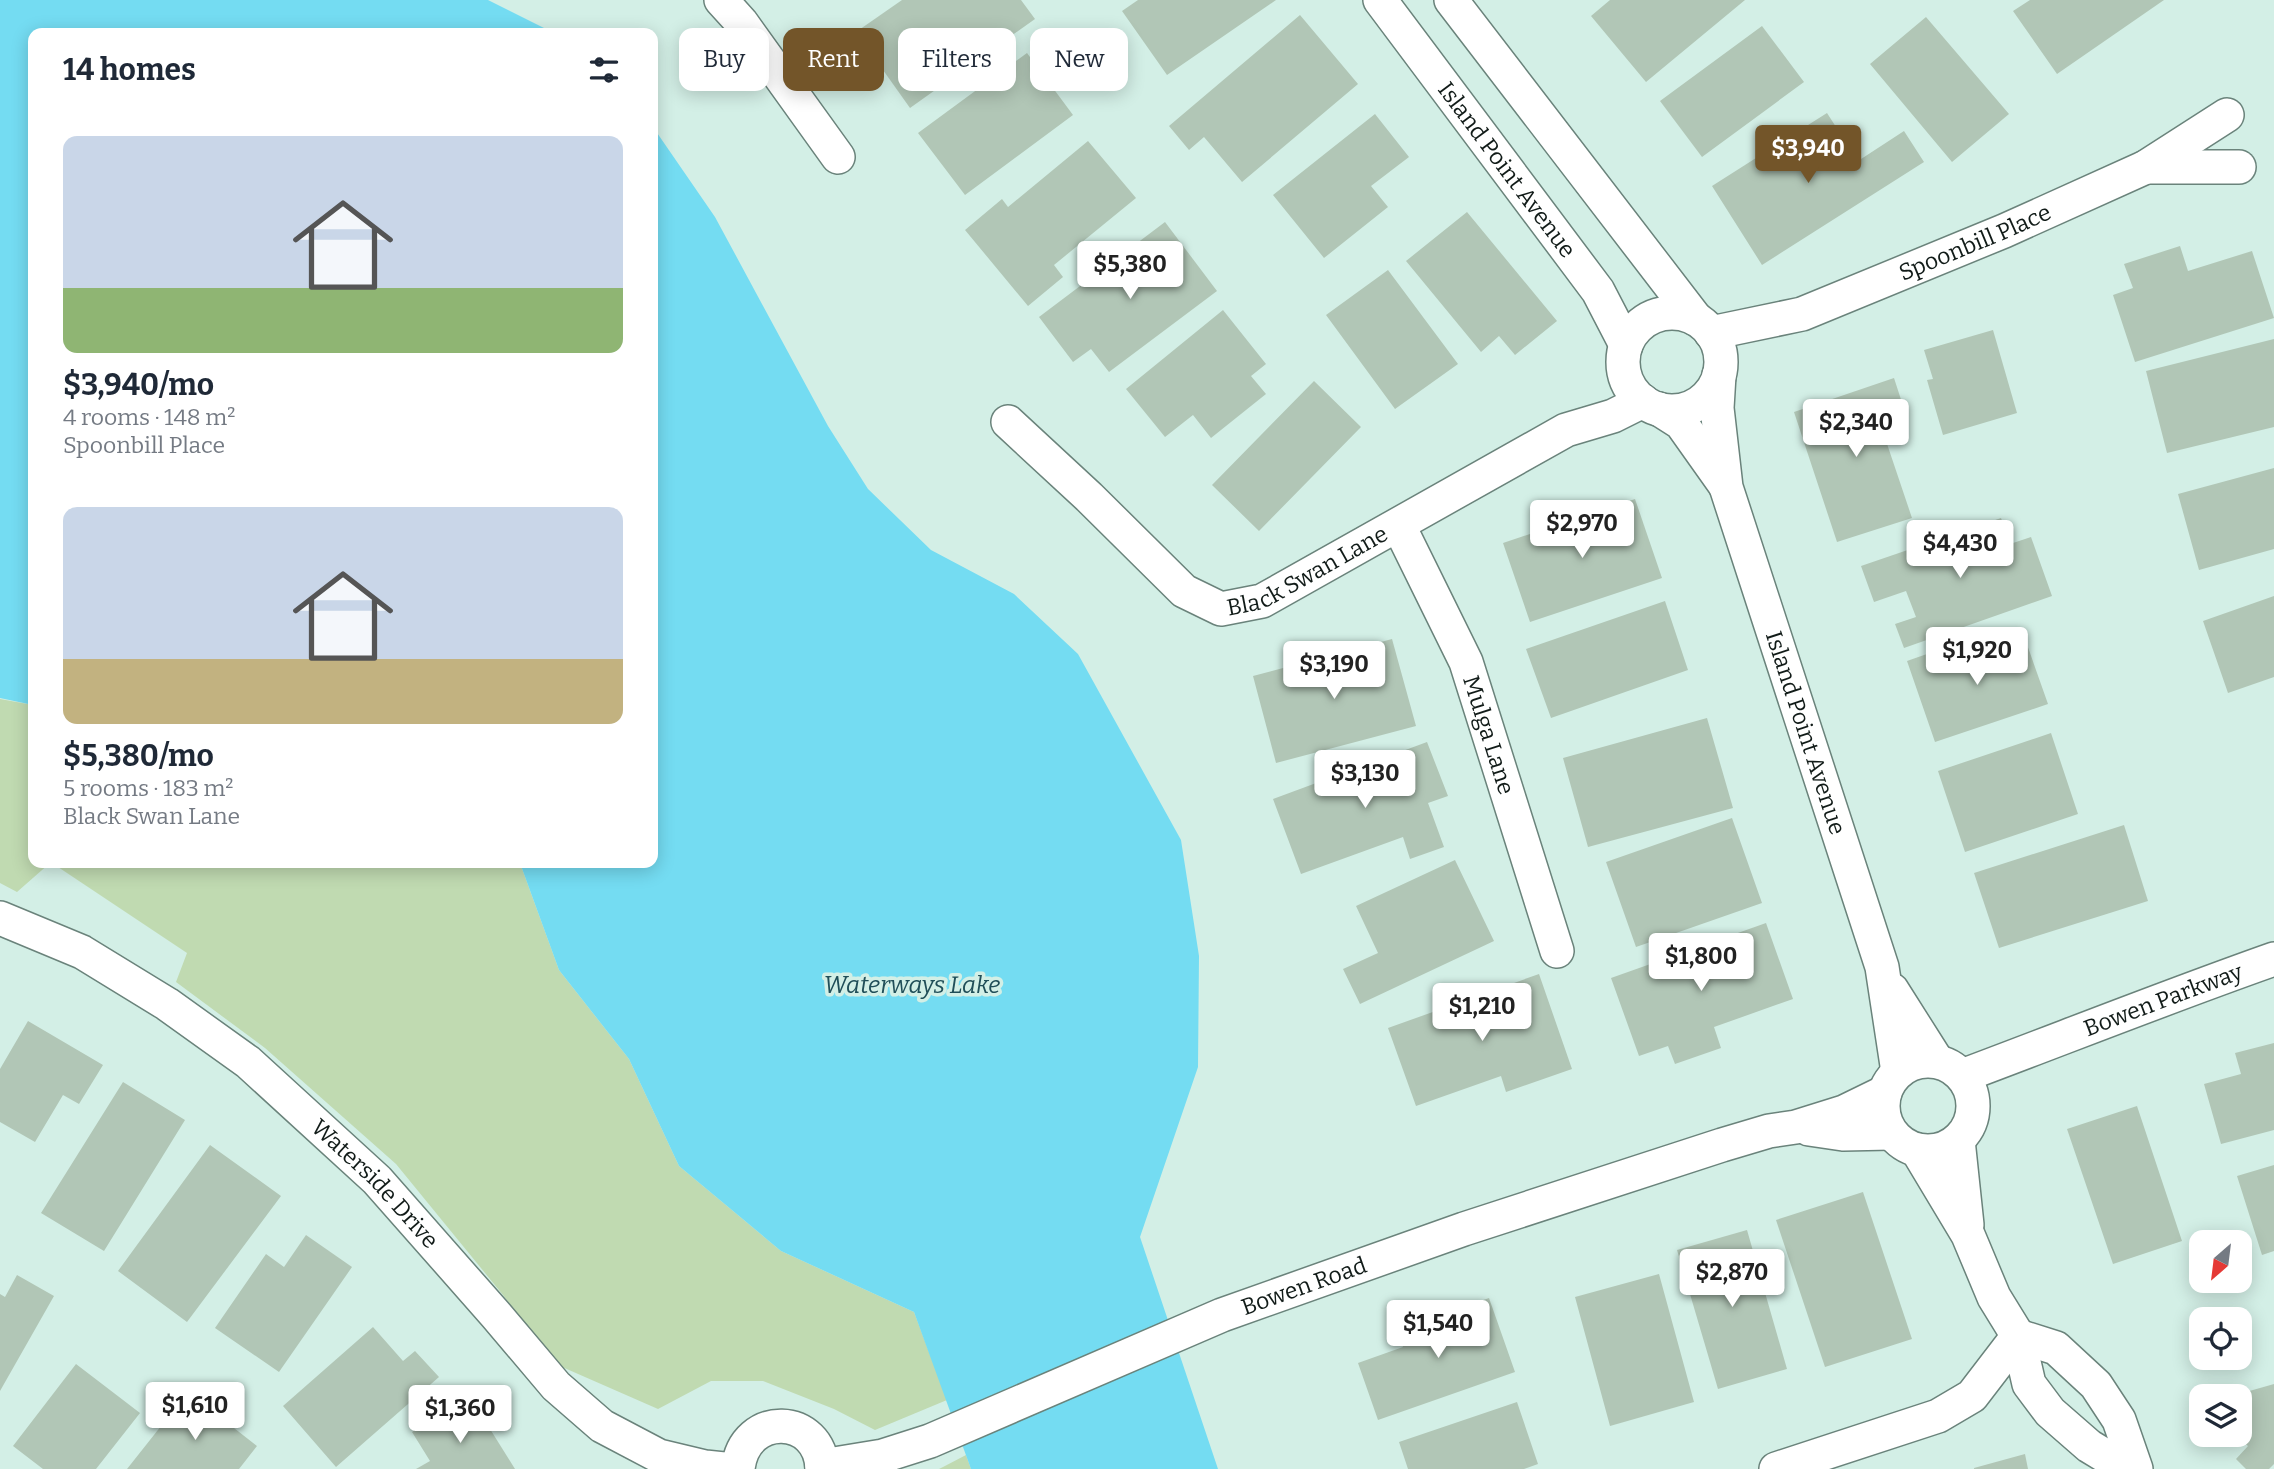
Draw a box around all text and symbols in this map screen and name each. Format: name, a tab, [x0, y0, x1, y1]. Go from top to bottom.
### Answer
chip: Buy	[679, 28, 769, 91]
chip: Rent	[783, 28, 884, 91]
chip: Filters	[898, 28, 1016, 91]
chip: New	[1030, 28, 1128, 91]
icon: filters	[585, 51, 623, 89]
text: 14 homes	[63, 52, 196, 88]
street label: Island Point Avenue	[1432, 76, 1582, 263]
pin: $3,940	[1751, 125, 1865, 185]
text: $3,940	[1771, 134, 1845, 162]
icon: home	[280, 182, 406, 308]
street label: Spoonbill Place	[1895, 198, 2055, 287]
pin: $5,380	[1073, 242, 1187, 301]
text: $5,380	[1093, 250, 1167, 278]
text: $3,940/mo	[63, 367, 214, 403]
pin: $2,340	[1799, 400, 1913, 459]
text: 4 rooms · 148 m²	[63, 403, 235, 431]
text: $2,340	[1819, 408, 1893, 436]
text: Spoonbill Place	[63, 431, 225, 459]
pin: $2,970	[1525, 500, 1639, 560]
text: $2,970	[1546, 509, 1618, 537]
street label: Black Swan Lane	[1224, 519, 1392, 622]
pin: $4,430	[1903, 520, 2017, 580]
text: $4,430	[1923, 529, 1997, 557]
icon: home	[280, 553, 406, 679]
street label: Island Point Avenue	[1760, 628, 1852, 838]
pin: $1,920	[1920, 628, 2034, 687]
text: $1,920	[1942, 636, 2012, 664]
pin: $3,190	[1277, 642, 1391, 701]
text: $3,190	[1299, 650, 1369, 678]
street label: Mulga Lane	[1457, 672, 1521, 798]
text: $5,380/mo	[63, 738, 214, 774]
pin: $3,130	[1308, 750, 1422, 810]
text: $3,130	[1330, 759, 1400, 787]
text: 5 rooms · 183 m²	[63, 774, 234, 802]
text: Black Swan Lane	[63, 802, 240, 830]
pin: $1,800	[1644, 934, 1758, 993]
text: $1,800	[1665, 942, 1737, 970]
street label: Bowen Parkway	[2080, 957, 2247, 1042]
water label: Waterways Lake	[824, 971, 1000, 999]
pin: $1,210	[1425, 984, 1539, 1043]
text: $1,210	[1448, 992, 1516, 1020]
street label: Waterside Drive	[306, 1113, 444, 1254]
north arrow	[2189, 1230, 2252, 1293]
map controls	[2189, 1230, 2252, 1447]
pin: $2,870	[1675, 1250, 1789, 1309]
street label: Bowen Road	[1237, 1251, 1371, 1321]
text: $2,870	[1696, 1258, 1768, 1286]
pin: $1,540	[1381, 1300, 1495, 1360]
button: locate	[2189, 1307, 2252, 1370]
text: $1,540	[1403, 1309, 1473, 1337]
pin: $1,610	[138, 1382, 252, 1442]
button: layers	[2189, 1384, 2252, 1447]
pin: $1,360	[403, 1386, 517, 1445]
text: $1,610	[162, 1391, 228, 1419]
text: $1,360	[425, 1394, 496, 1422]

